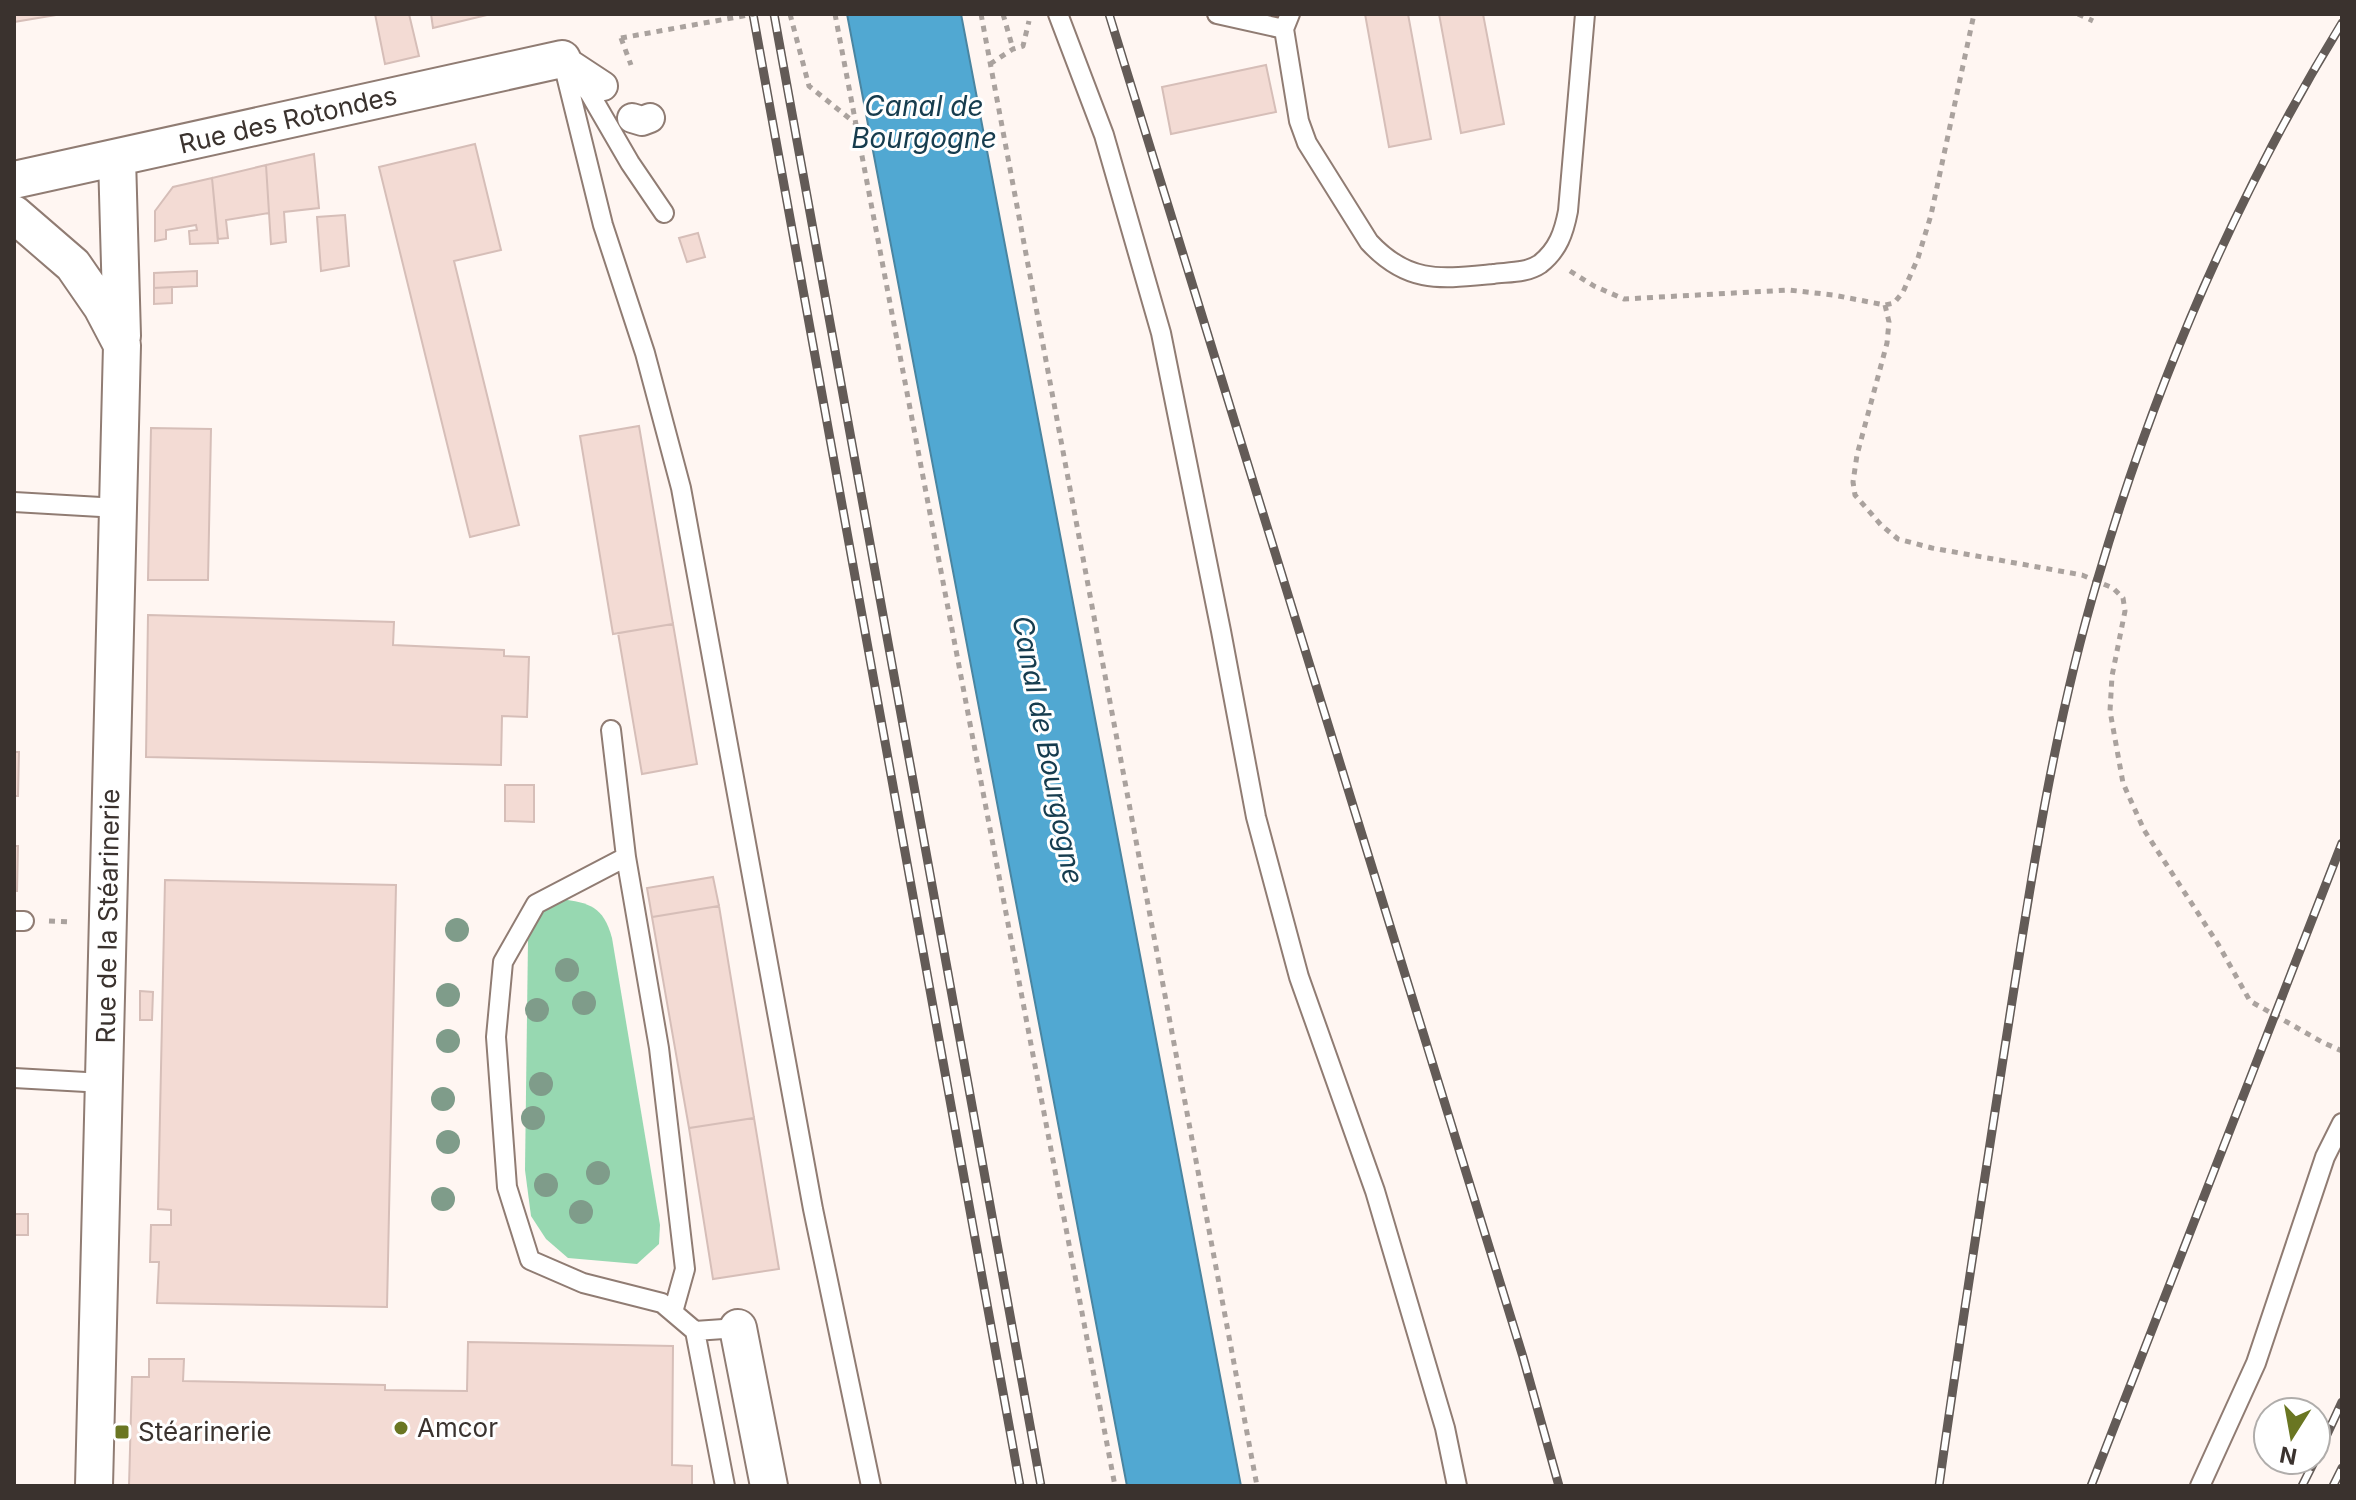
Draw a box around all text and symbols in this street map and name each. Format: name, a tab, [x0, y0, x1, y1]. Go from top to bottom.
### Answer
street label: Rue des Rotondes	[176, 79, 400, 160]
water label: Canal de Bourgogne	[851, 89, 997, 155]
water label: Canal de Bourgogne	[1005, 613, 1091, 887]
street label: Rue de la Stéarinerie	[90, 788, 125, 1044]
north arrow	[2252, 1396, 2332, 1476]
place label: Amcor	[417, 1412, 498, 1443]
place label: Stéarinerie	[138, 1416, 272, 1447]
marker: Amcor	[392, 1419, 410, 1437]
marker: Stéarinerie	[113, 1423, 131, 1441]
text: N	[2277, 1441, 2299, 1470]

